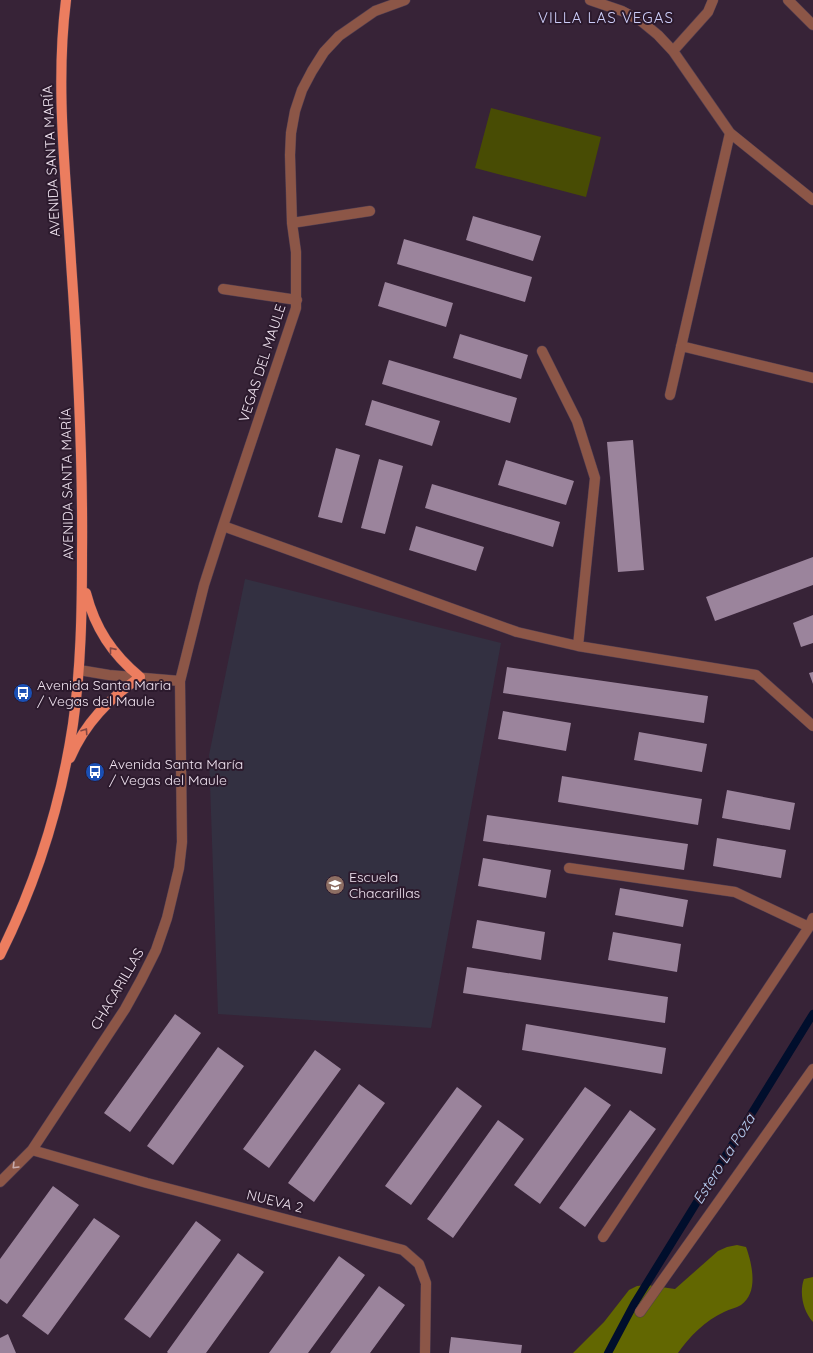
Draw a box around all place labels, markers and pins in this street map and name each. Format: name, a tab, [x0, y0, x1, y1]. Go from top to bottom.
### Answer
place label: Avenida Santa Maria / Vegas del Maule	[37, 676, 171, 710]
bus stop icon: Avenida Santa Maria / Vegas del Maule	[12, 682, 34, 704]
place label: Avenida Santa María / Vegas del Maule	[109, 755, 243, 789]
bus stop icon: Avenida Santa María / Vegas del Maule	[84, 761, 106, 783]
place label: Escuela Chacarillas	[349, 868, 420, 902]
school or university icon: Escuela Chacarillas	[324, 874, 346, 896]

